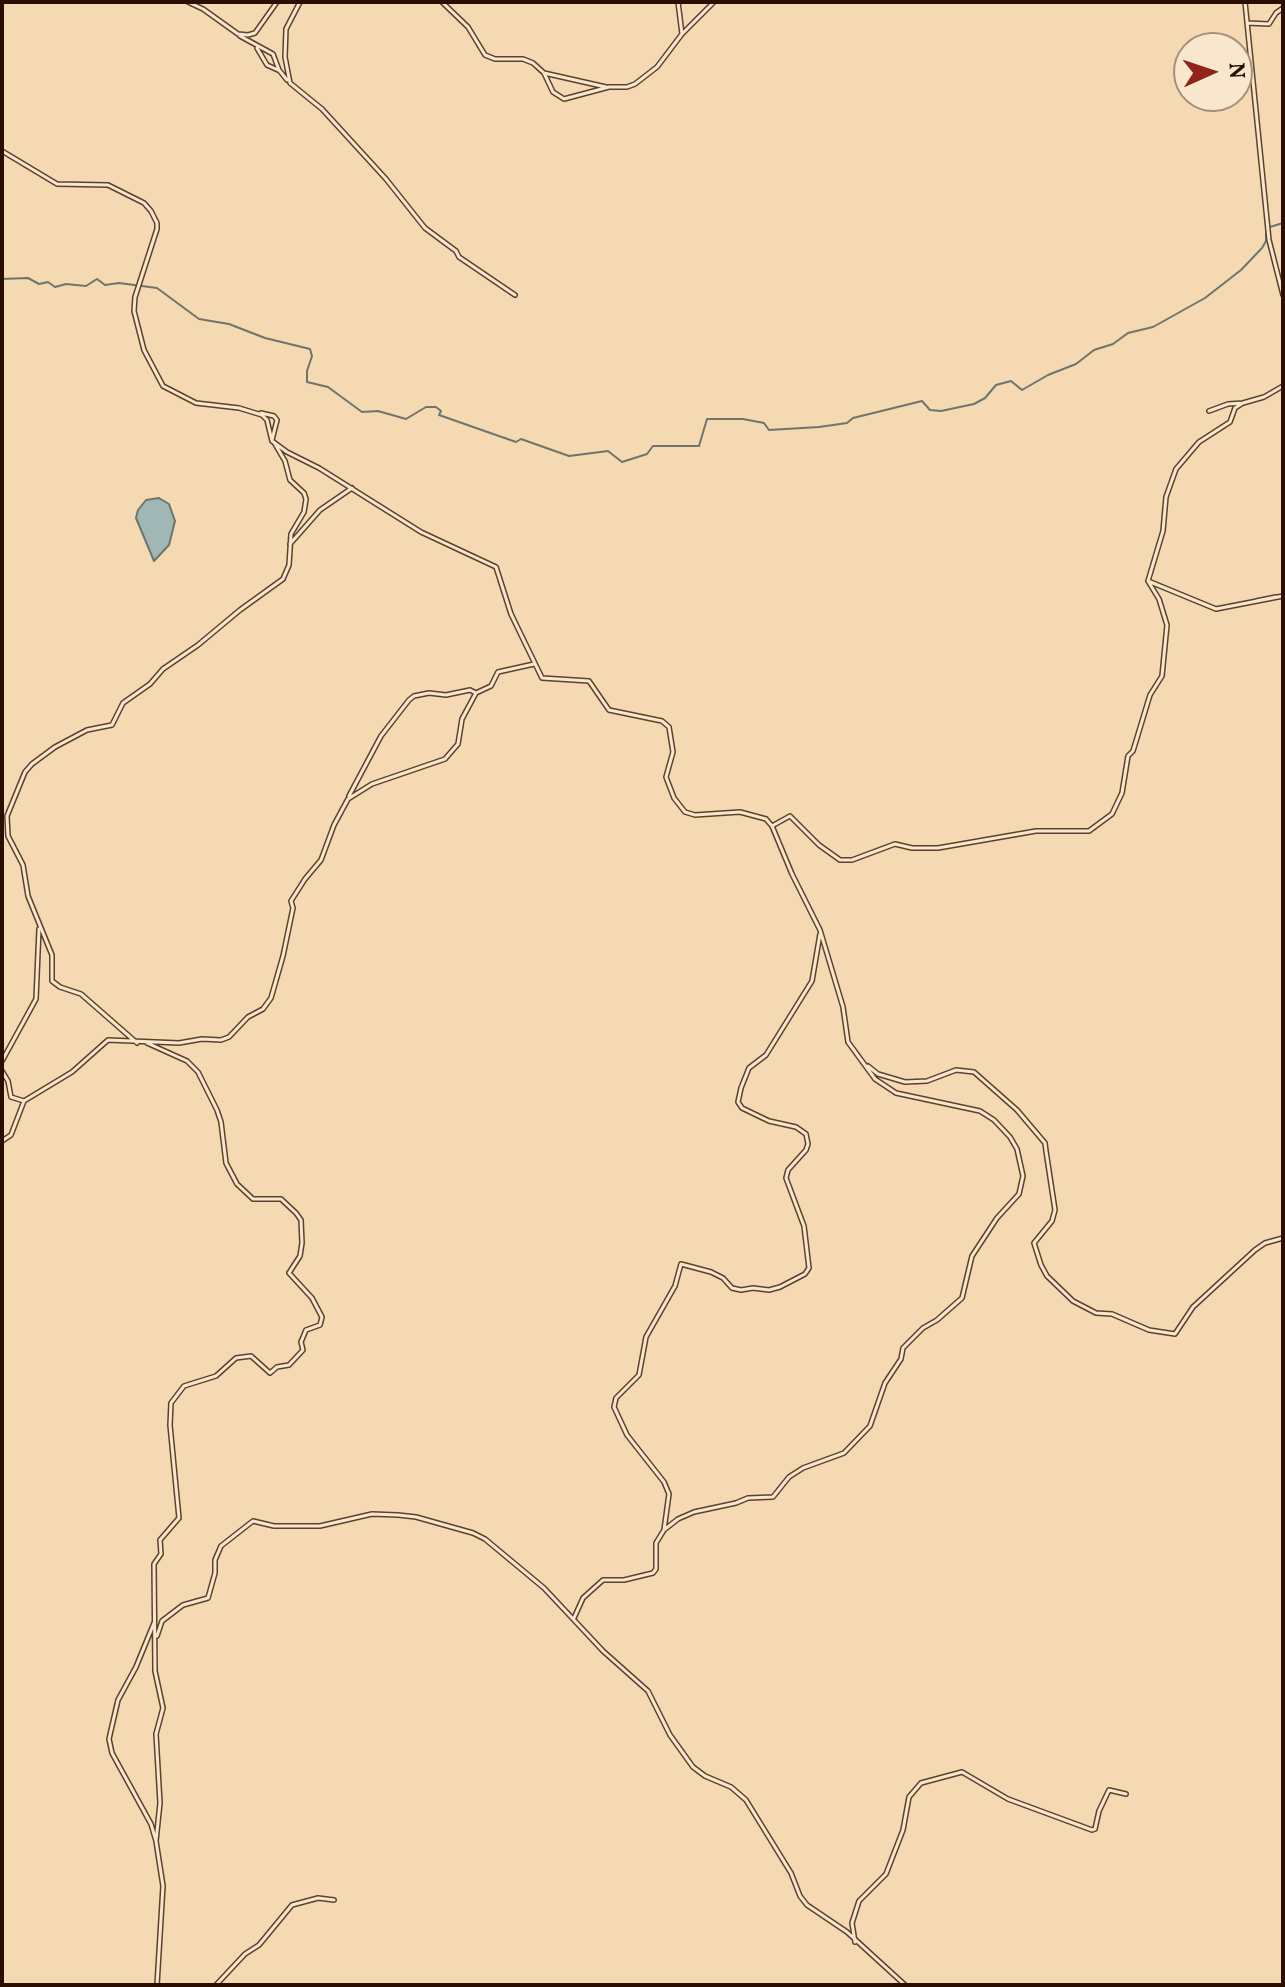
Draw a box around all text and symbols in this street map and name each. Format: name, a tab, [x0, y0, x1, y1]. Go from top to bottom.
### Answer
north arrow	[1173, 32, 1253, 112]
text: N	[1220, 62, 1251, 80]

